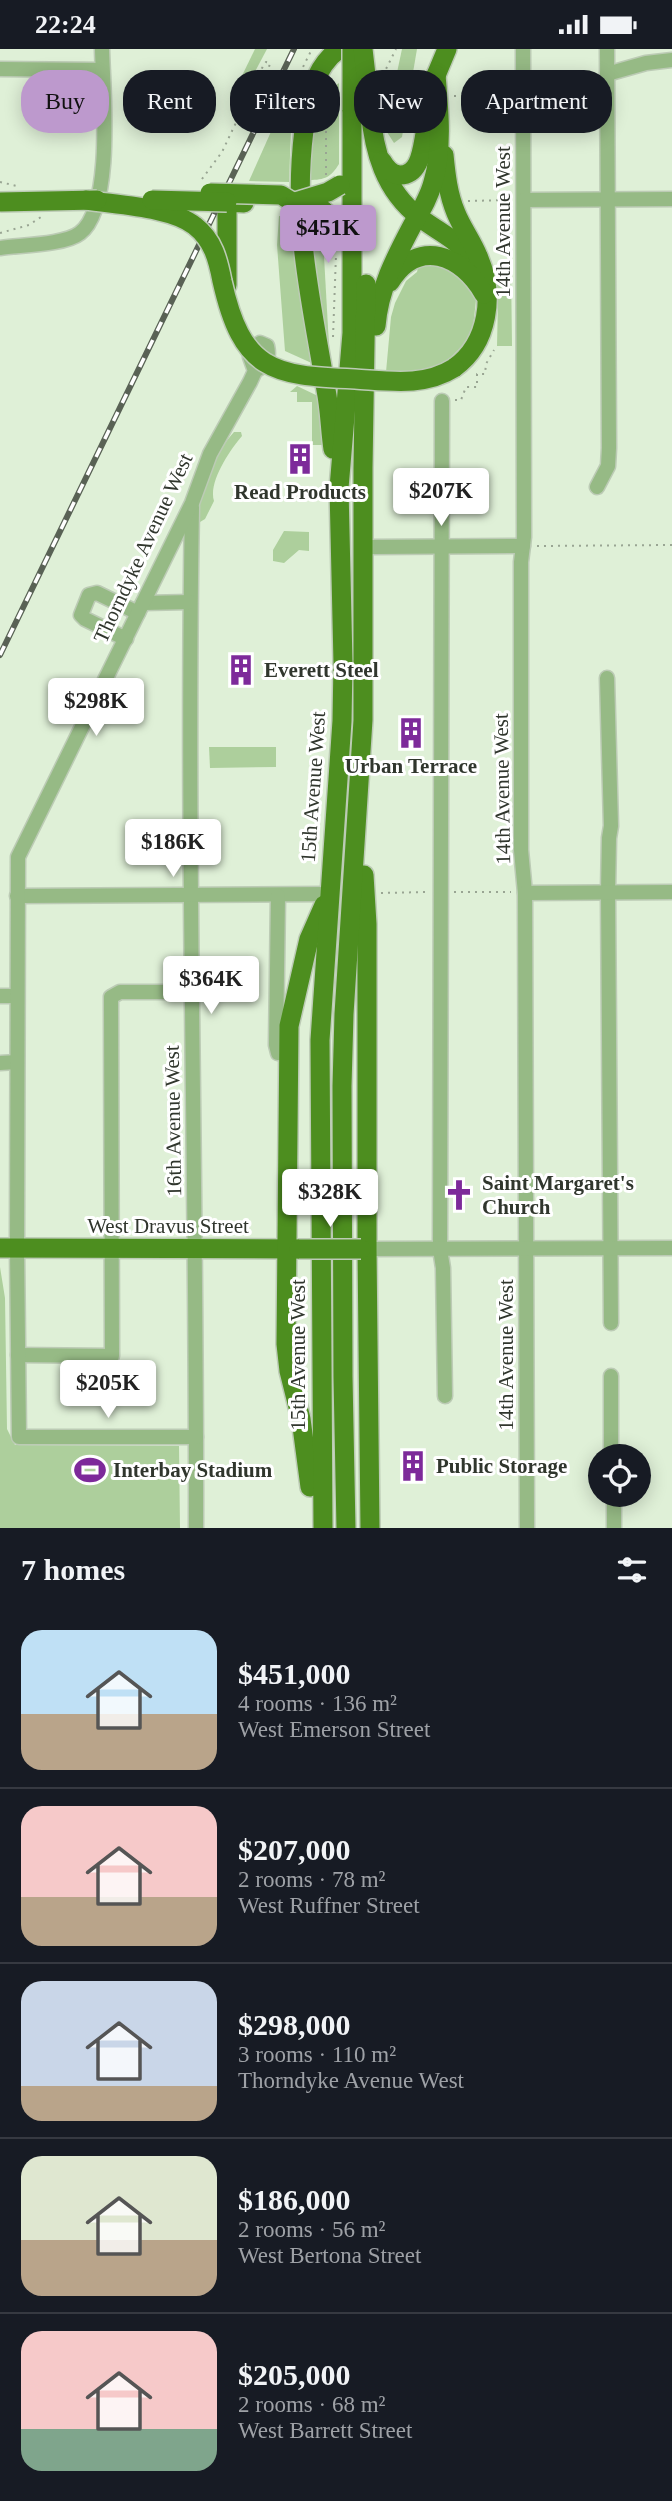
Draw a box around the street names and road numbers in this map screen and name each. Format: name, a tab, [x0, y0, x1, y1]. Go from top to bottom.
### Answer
street label: 14th Avenue West	[491, 146, 515, 298]
street label: Thorndyke Avenue West	[89, 449, 198, 647]
street label: 15th Avenue West	[296, 710, 330, 863]
street label: 14th Avenue West	[489, 713, 515, 865]
street label: 16th Avenue West	[160, 1045, 186, 1197]
street label: West Dravus Street	[87, 1214, 249, 1238]
street label: 15th Avenue West	[286, 1279, 310, 1431]
street label: 14th Avenue West	[494, 1279, 518, 1431]

